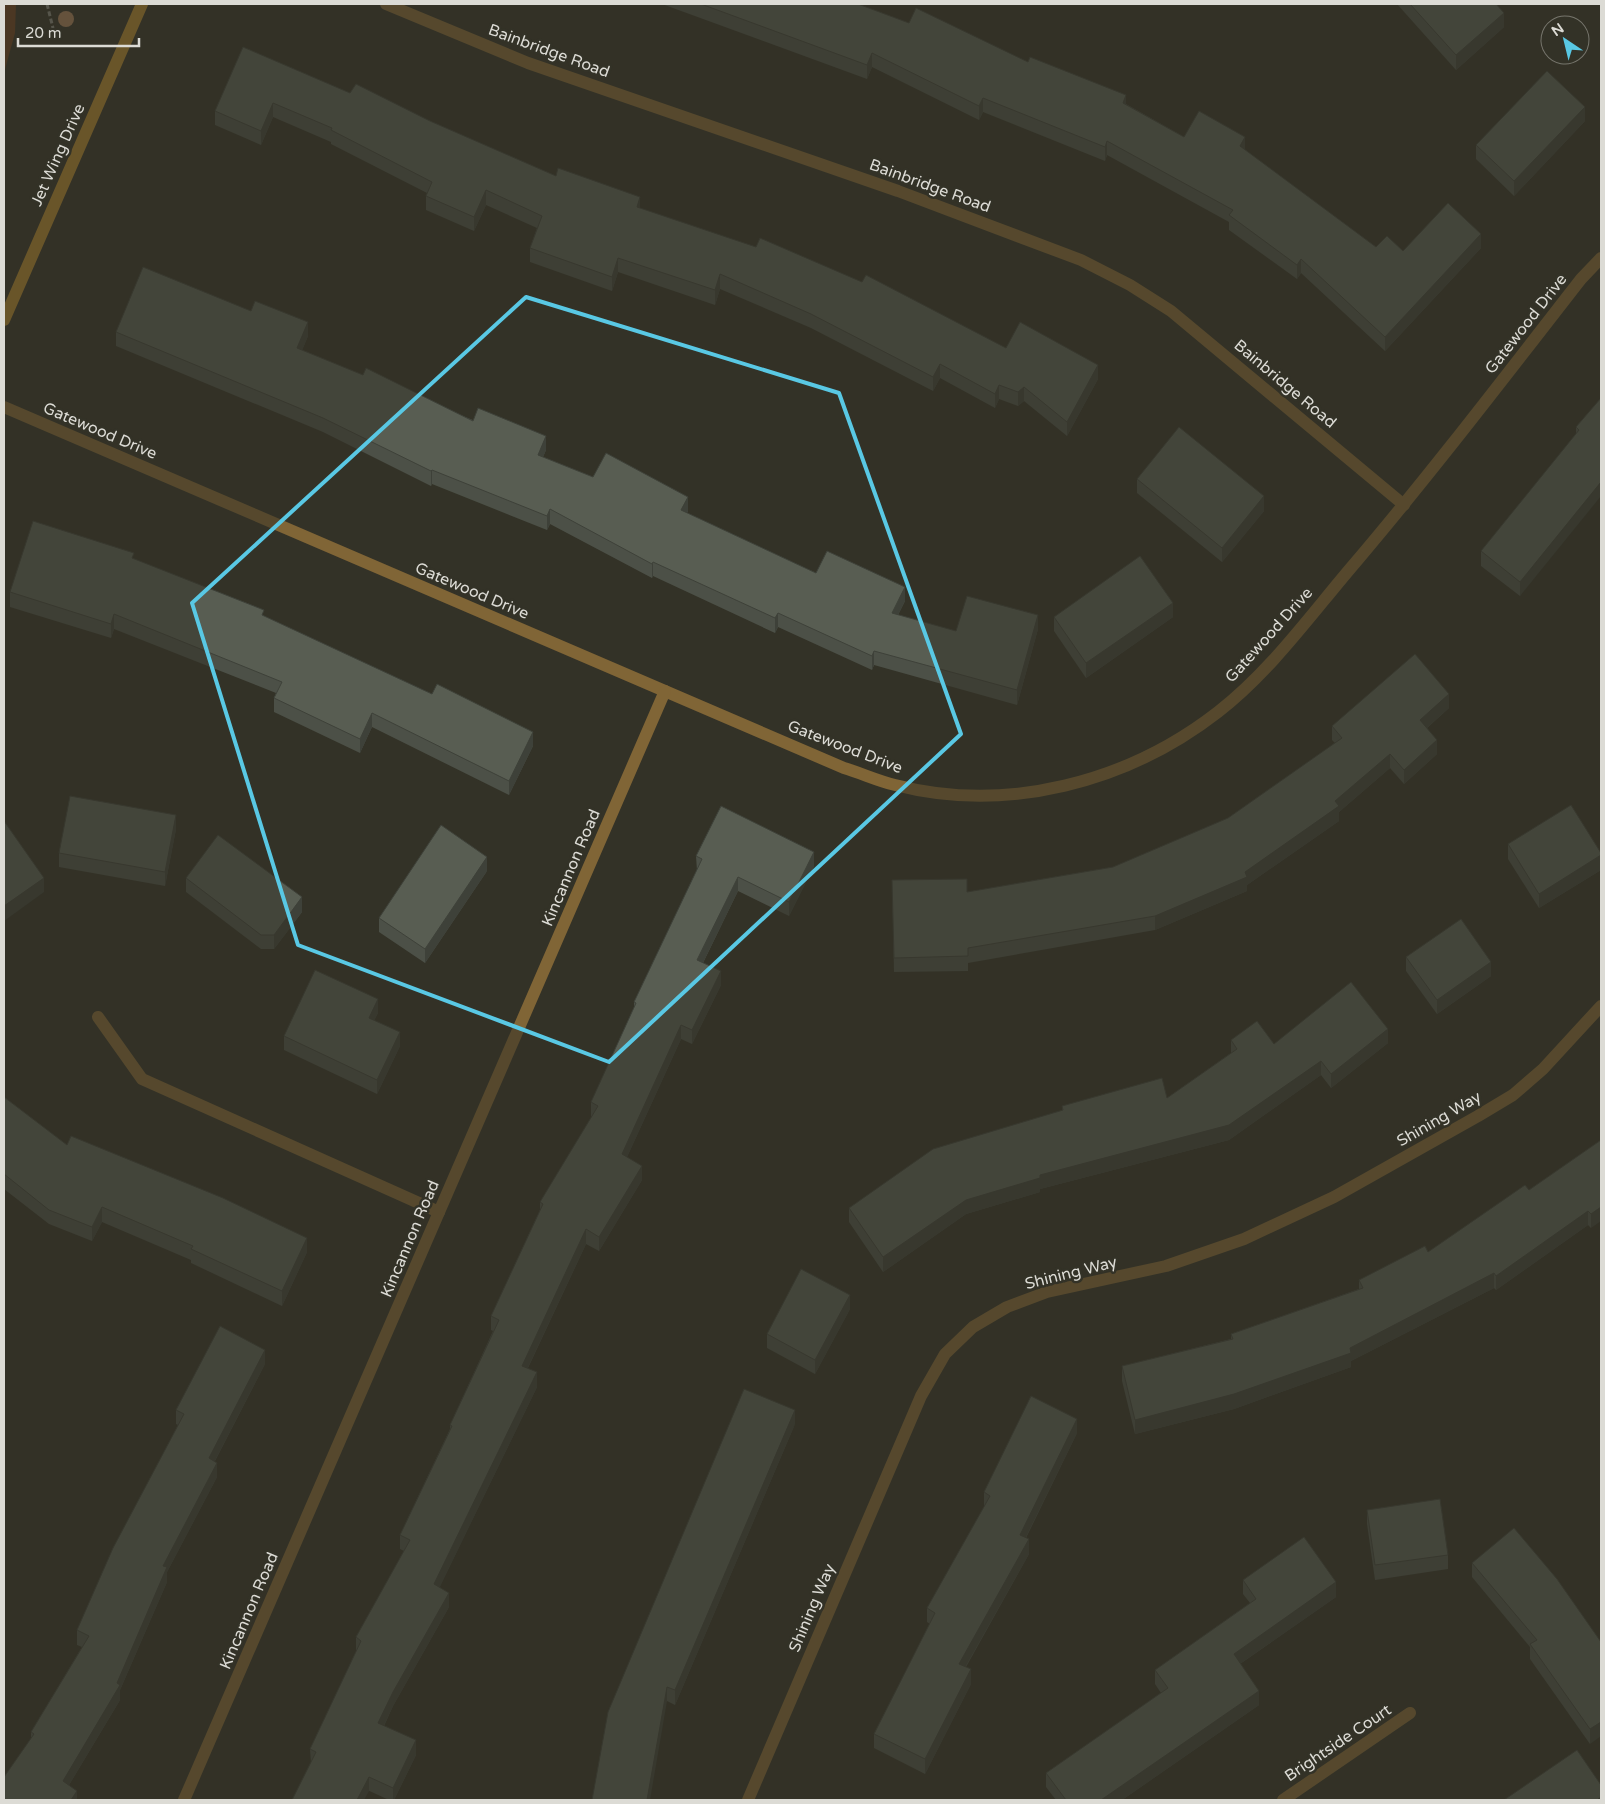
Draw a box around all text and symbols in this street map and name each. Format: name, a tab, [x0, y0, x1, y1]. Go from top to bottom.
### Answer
scale bar	[18, 15, 139, 47]
north arrow	[1540, 15, 1590, 65]
street label: Bainbridge Road	[486, 20, 612, 82]
text: N	[1548, 20, 1567, 40]
text: 20 m	[25, 24, 62, 42]
street label: Jet Wing Drive	[26, 101, 90, 209]
street label: Bainbridge Road	[867, 155, 993, 217]
street label: Gatewood Drive	[1481, 270, 1571, 378]
street label: Bainbridge Road	[1230, 335, 1340, 433]
street label: Gatewood Drive	[40, 398, 160, 464]
street label: Gatewood Drive	[412, 558, 532, 624]
street label: Gatewood Drive	[1221, 583, 1317, 687]
street label: Gatewood Drive	[785, 716, 905, 778]
street label: Kincannon Road	[537, 806, 605, 930]
street label: Shining Way	[1393, 1087, 1485, 1151]
street label: Kincannon Road	[376, 1177, 444, 1301]
street label: Shining Way	[1023, 1252, 1119, 1294]
street label: Kincannon Road	[215, 1549, 283, 1673]
street label: Shining Way	[784, 1560, 840, 1655]
street label: Brightside Court	[1281, 1700, 1395, 1786]

